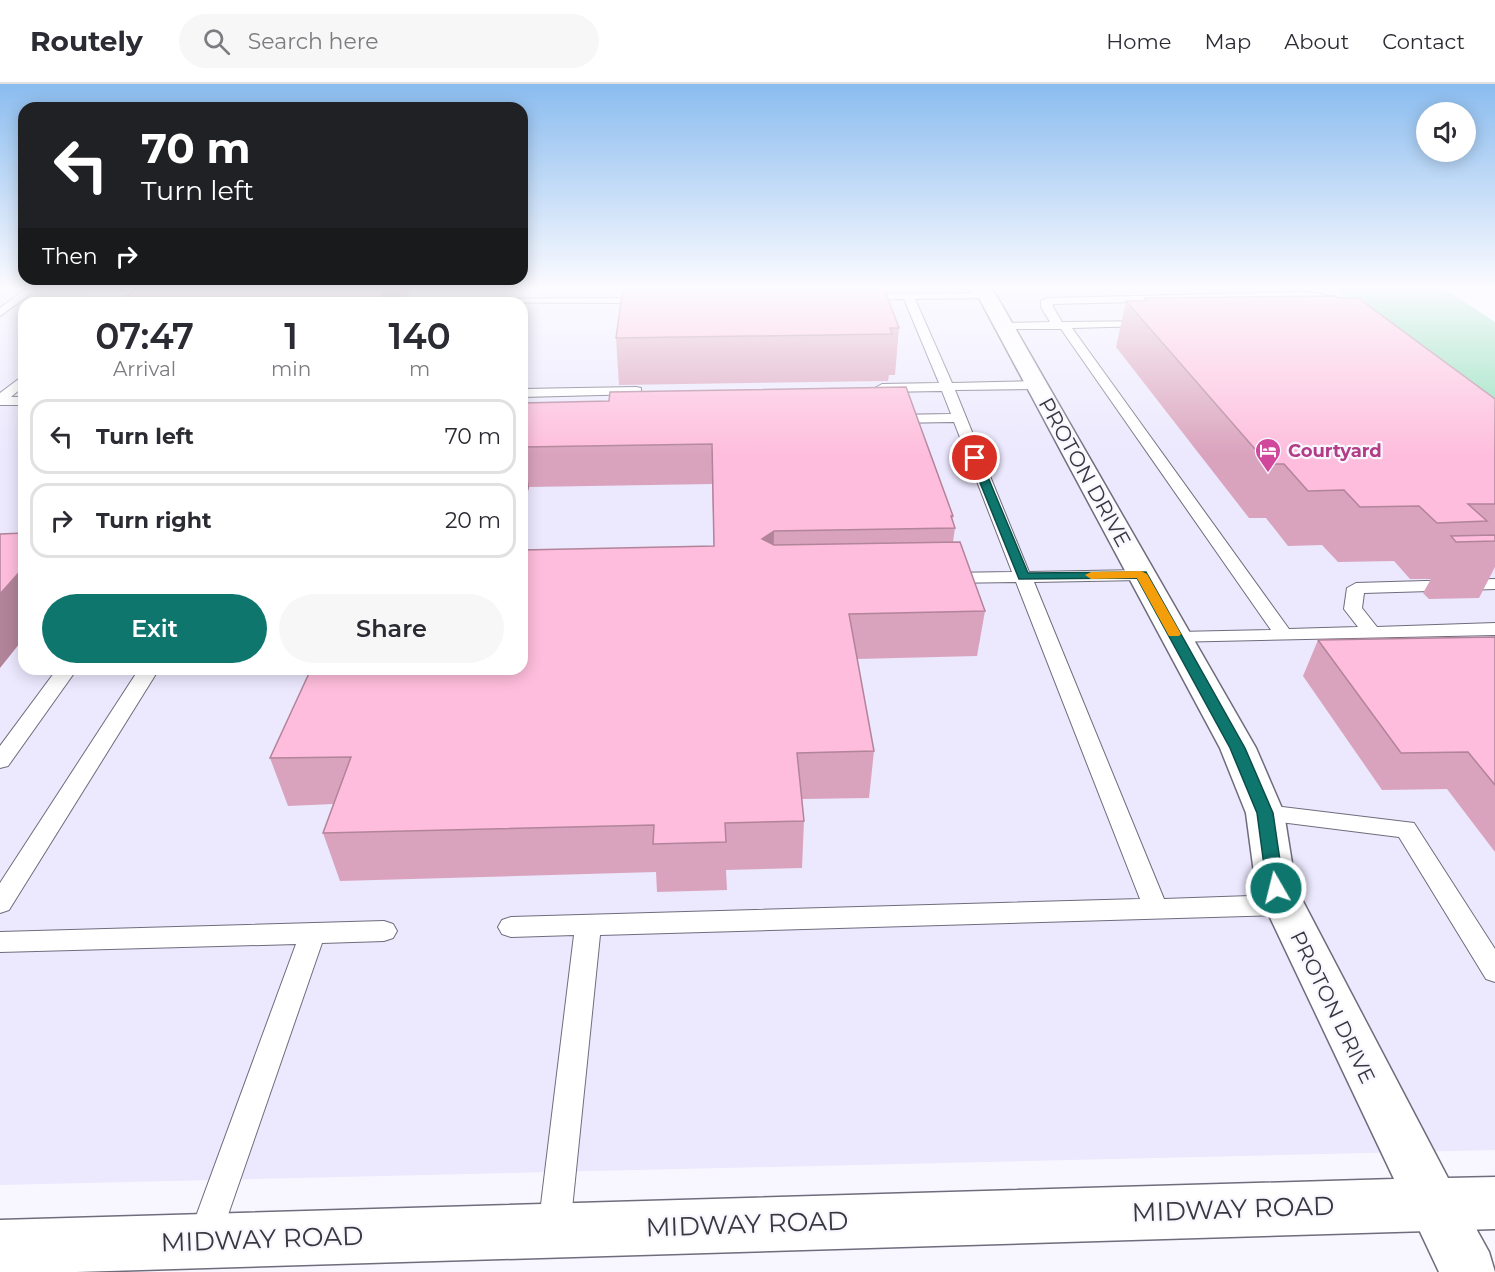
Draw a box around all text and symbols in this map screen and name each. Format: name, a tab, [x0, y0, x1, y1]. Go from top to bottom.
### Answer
search box	[179, 14, 599, 68]
text: Routely	[30, 24, 143, 58]
icon: search	[200, 25, 233, 58]
text: Search here	[248, 28, 379, 55]
text: Home	[1106, 29, 1171, 54]
text: Map	[1204, 29, 1251, 54]
text: About	[1284, 29, 1349, 54]
text: Contact	[1382, 29, 1465, 54]
map controls	[1416, 102, 1476, 162]
button: sound	[1416, 102, 1476, 162]
text: 70 m	[141, 122, 251, 174]
icon: left	[42, 126, 120, 204]
text: Turn left	[141, 174, 254, 207]
icon: right	[110, 240, 143, 273]
text: Then	[42, 243, 98, 270]
text: 07:47	[95, 314, 194, 358]
text: 1	[284, 314, 298, 358]
text: 140	[388, 314, 451, 358]
text: Arrival	[113, 357, 176, 381]
text: min	[271, 357, 311, 381]
text: m	[409, 357, 430, 381]
street label: PROTON DRIVE	[1034, 393, 1136, 551]
icon: left	[45, 420, 78, 453]
text: Turn left	[96, 423, 194, 450]
text: 70 m	[445, 423, 501, 450]
pin	[949, 432, 1000, 483]
hotel icon: Courtyard	[1253, 436, 1283, 474]
place label: Courtyard	[1288, 440, 1382, 462]
icon: arrive	[958, 441, 991, 474]
icon: right	[45, 504, 78, 537]
text: Turn right	[96, 507, 211, 534]
text: 20 m	[445, 507, 501, 534]
button: Exit	[42, 594, 267, 663]
button: Share	[279, 594, 504, 663]
position arrow	[1244, 856, 1308, 920]
street label: PROTON DRIVE	[1285, 927, 1381, 1087]
street label: MIDWAY ROAD	[1131, 1189, 1335, 1229]
street label: MIDWAY ROAD	[645, 1204, 849, 1244]
street label: MIDWAY ROAD	[160, 1219, 364, 1259]

